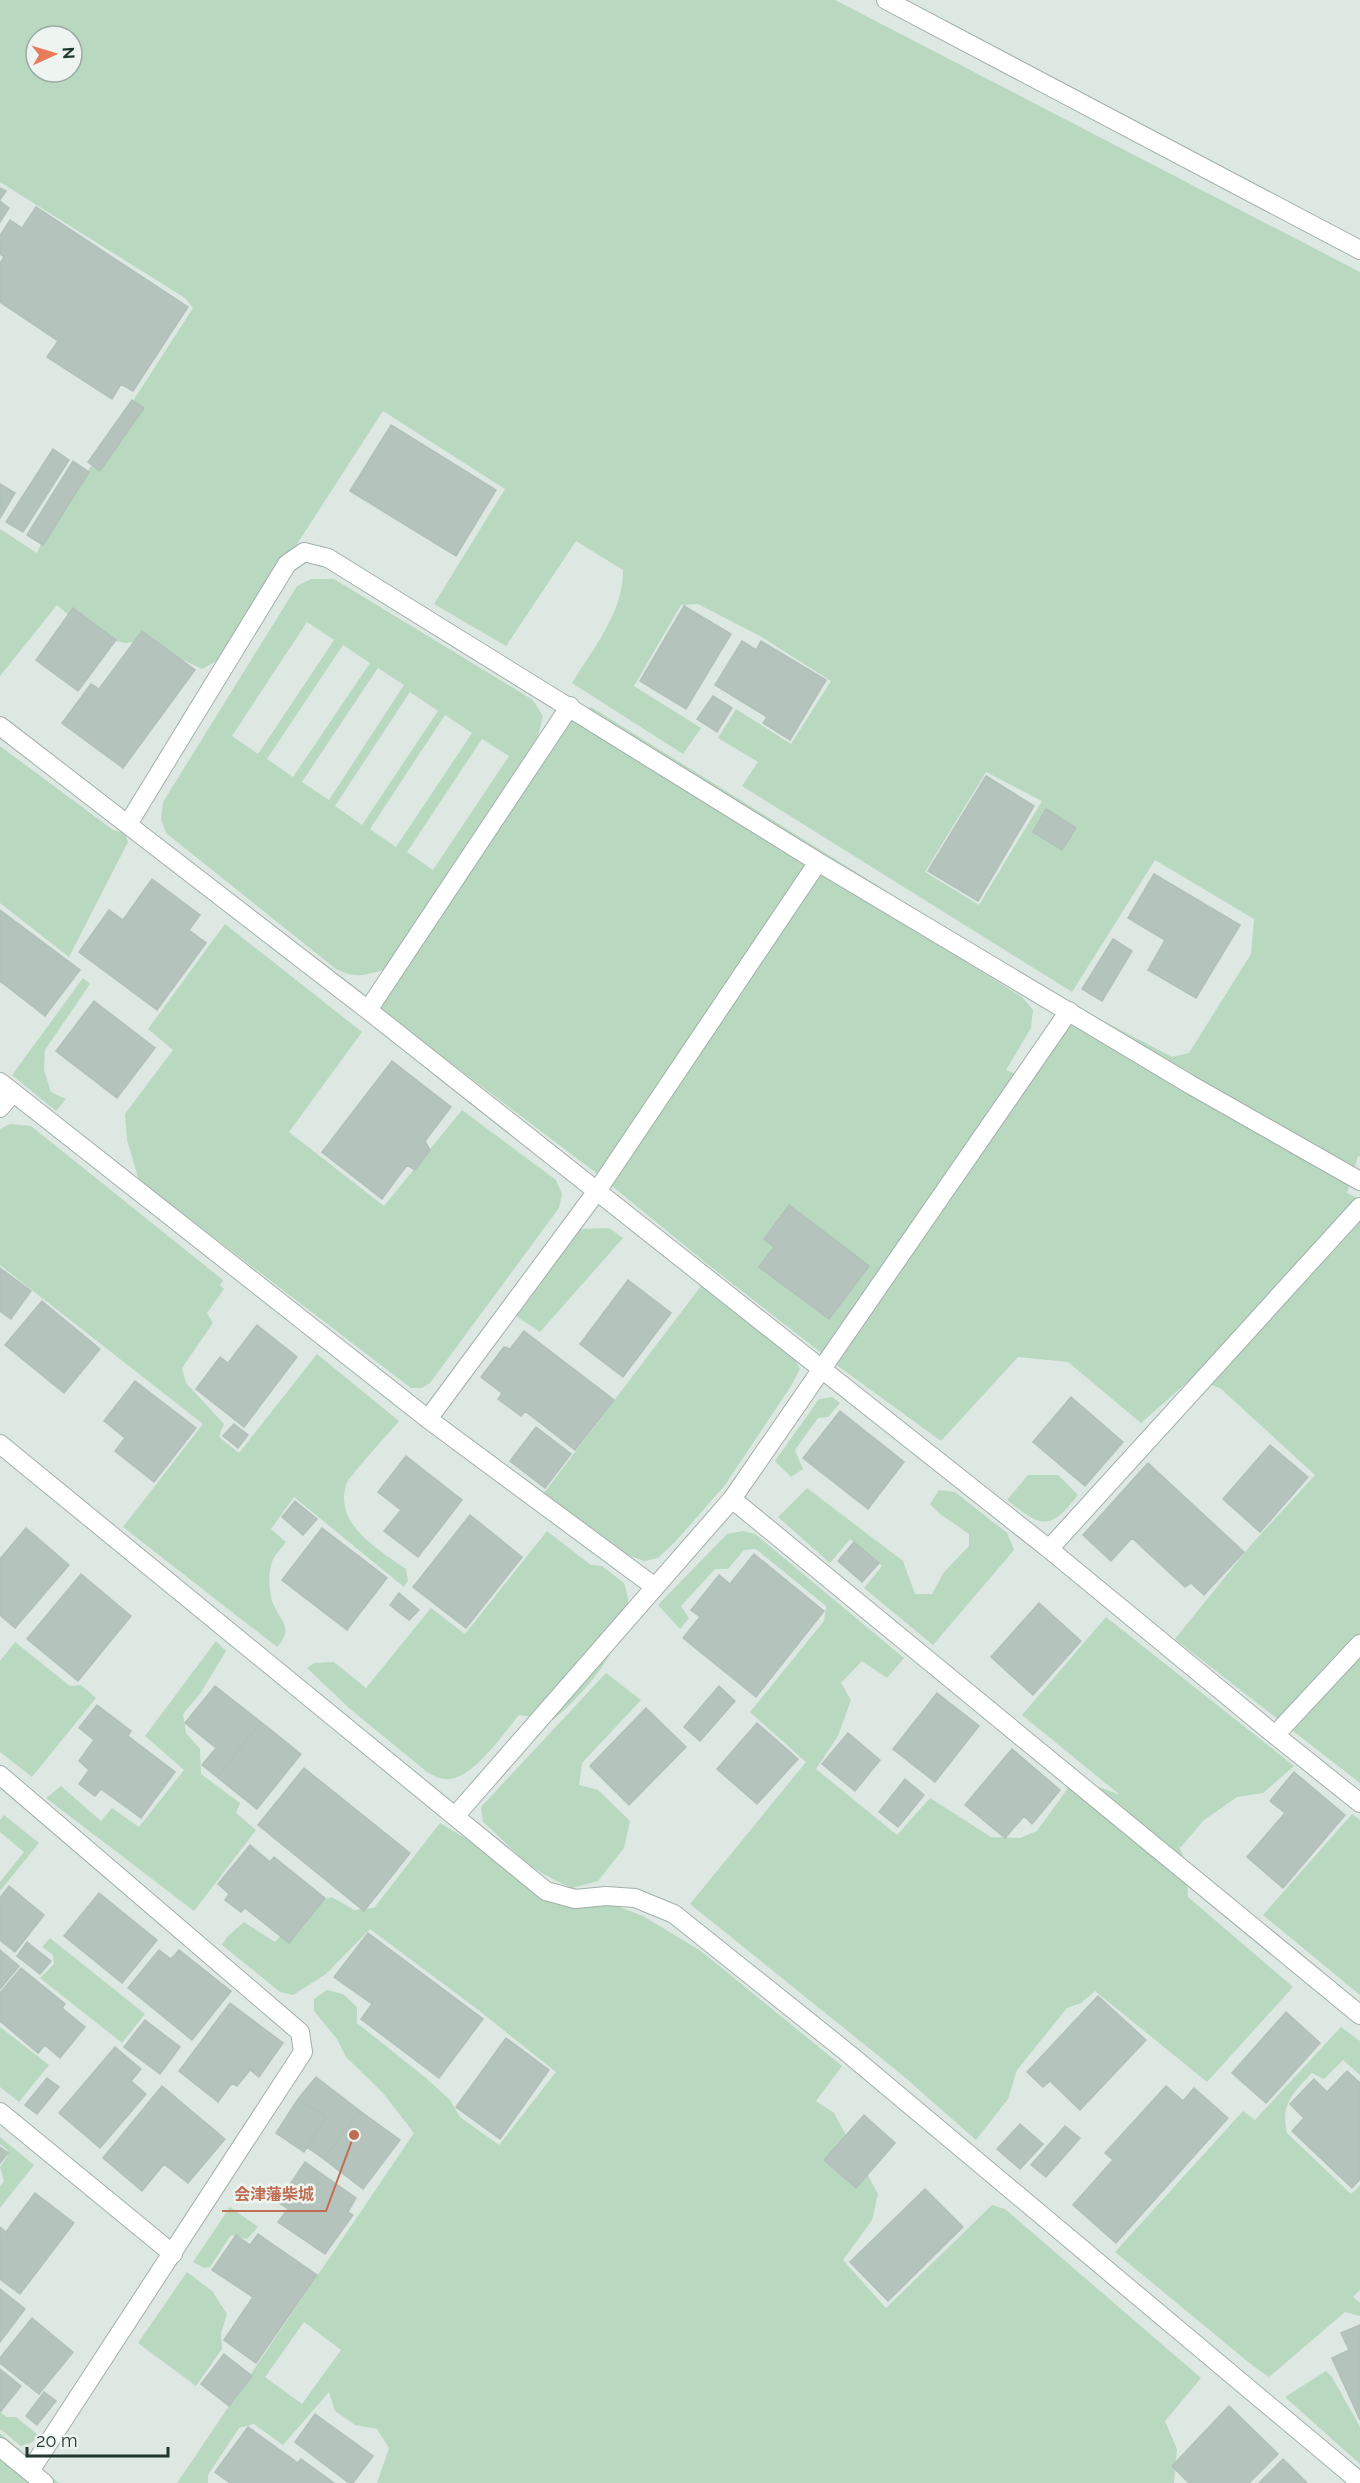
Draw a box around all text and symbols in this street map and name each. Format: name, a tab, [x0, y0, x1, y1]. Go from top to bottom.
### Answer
north arrow	[24, 24, 84, 84]
text: N	[59, 46, 78, 60]
callout: 会津藩柴城	[222, 2177, 326, 2211]
text: 会津藩柴城	[234, 2185, 314, 2204]
scale bar	[27, 2420, 168, 2458]
text: 20 m	[36, 2430, 78, 2451]

